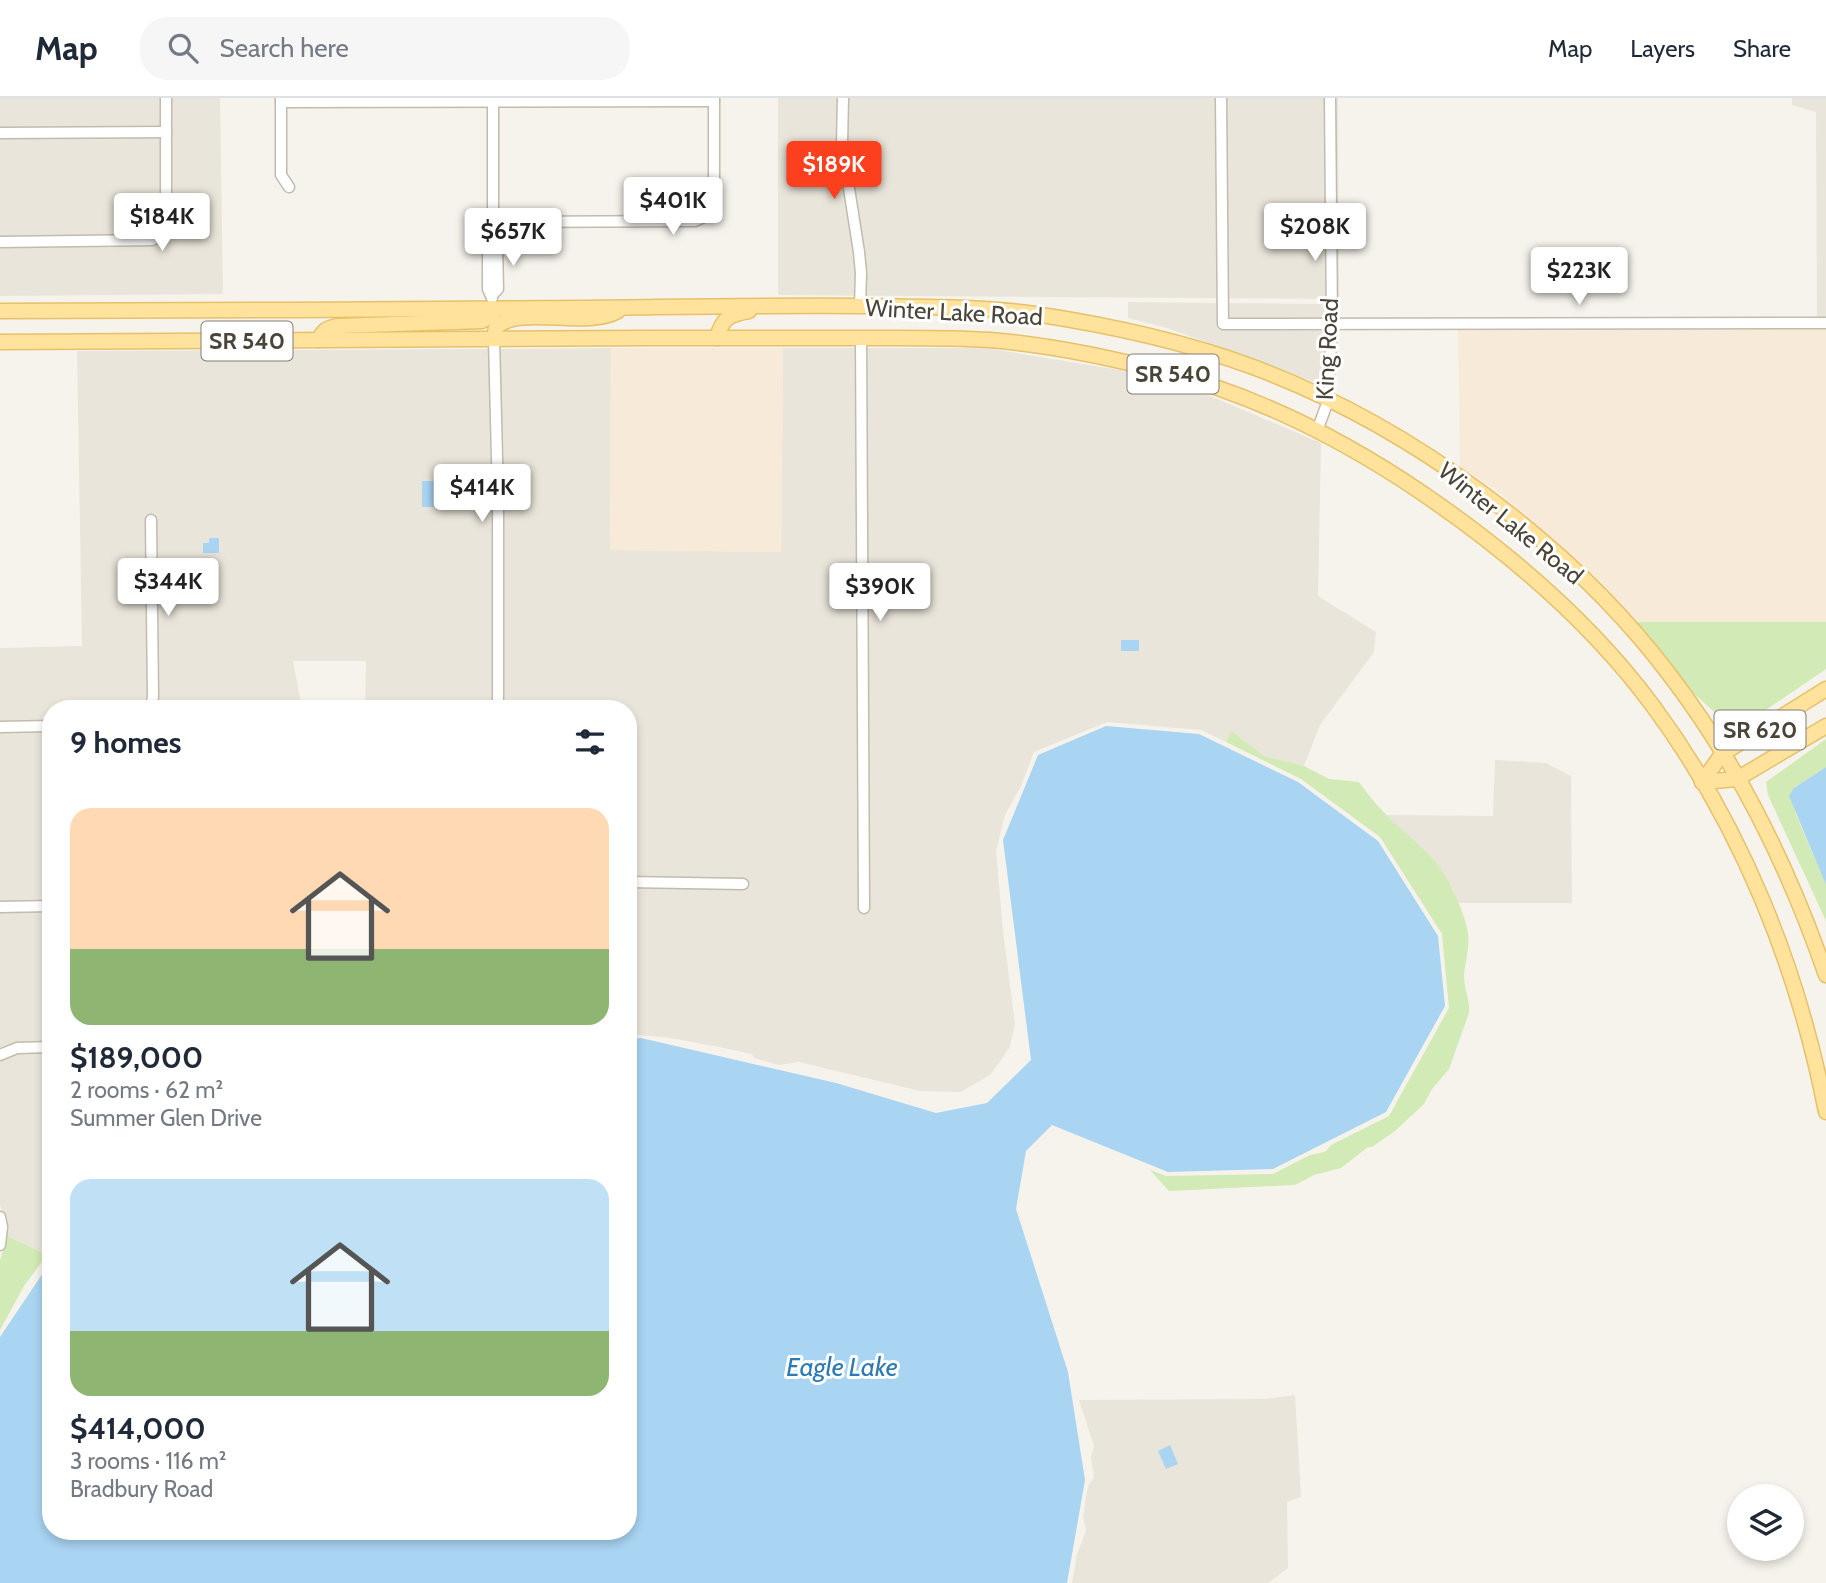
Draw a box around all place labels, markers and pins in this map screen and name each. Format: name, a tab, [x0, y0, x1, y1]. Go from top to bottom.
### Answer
pin: $189K	[785, 141, 883, 201]
pin: $401K	[624, 178, 722, 237]
pin: $184K	[113, 194, 211, 253]
pin: $208K	[1266, 204, 1364, 263]
pin: $657K	[464, 208, 562, 268]
pin: $223K	[1530, 248, 1628, 307]
pin: $414K	[433, 464, 531, 524]
pin: $344K	[119, 559, 217, 618]
pin: $390K	[831, 564, 929, 623]

